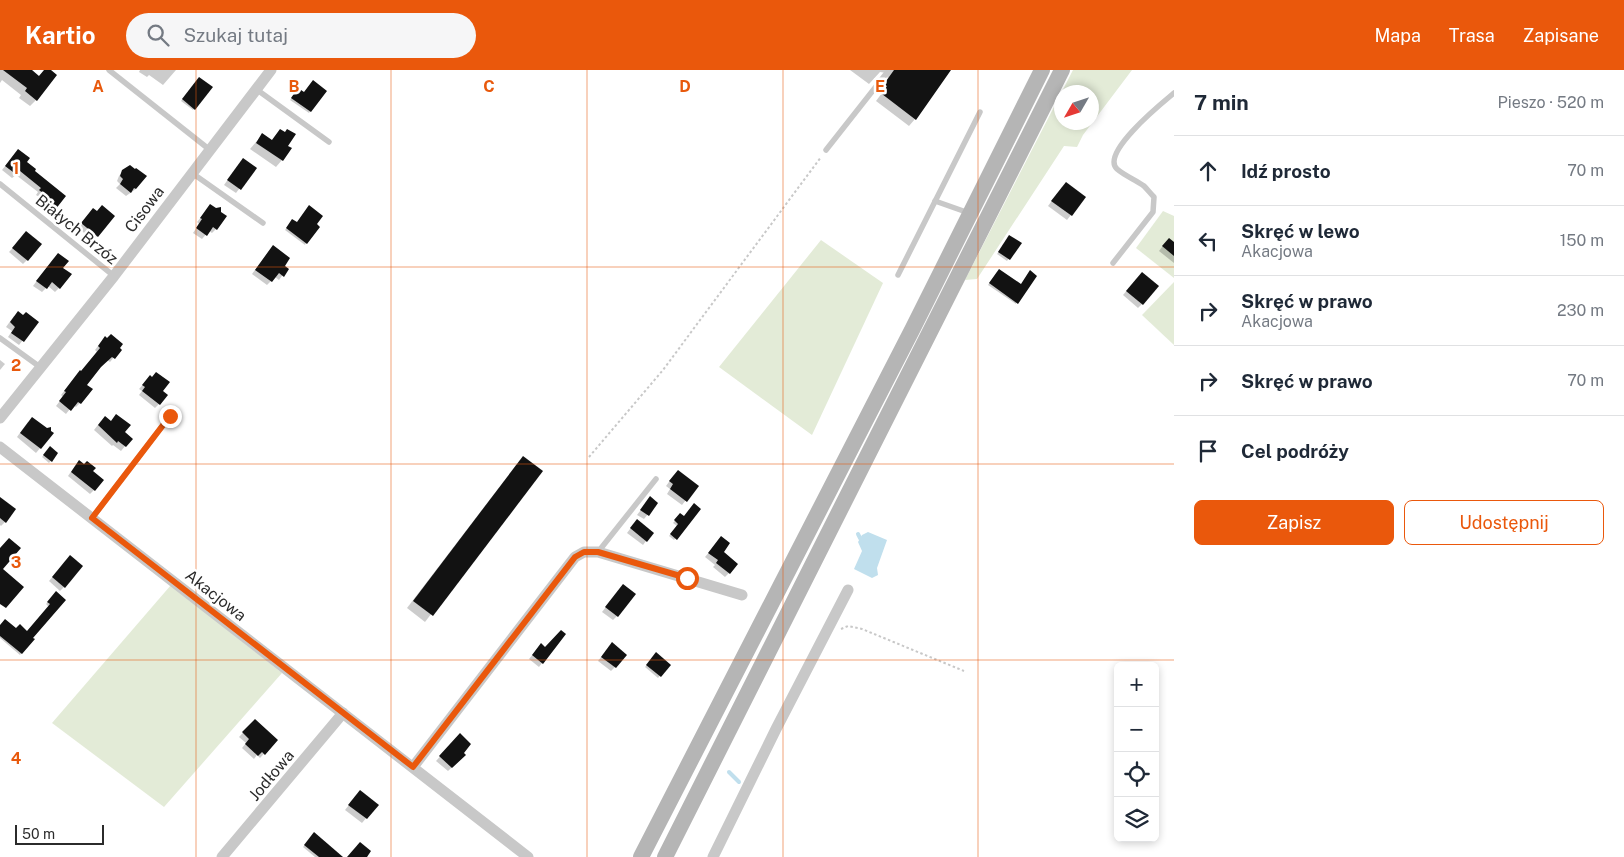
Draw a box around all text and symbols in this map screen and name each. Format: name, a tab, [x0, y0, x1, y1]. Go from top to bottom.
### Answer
search box	[126, 13, 476, 58]
text: Kartio	[25, 21, 96, 49]
icon: search	[144, 21, 172, 49]
text: Szukaj tutaj	[184, 24, 288, 46]
text: Mapa	[1374, 25, 1421, 46]
text: Trasa	[1449, 25, 1495, 46]
text: Zapisane	[1523, 25, 1599, 46]
text: A	[92, 77, 104, 96]
text: B	[289, 77, 300, 96]
text: C	[483, 77, 495, 96]
text: D	[679, 77, 691, 96]
text: E	[875, 77, 885, 96]
north arrow	[1054, 85, 1099, 130]
text: 7 min	[1194, 90, 1249, 115]
text: Pieszo · 520 m	[1498, 93, 1604, 112]
icon: ahead	[1194, 157, 1222, 185]
text: 1	[13, 159, 19, 178]
text: Idź prosto	[1241, 160, 1331, 182]
text: 70 m	[1567, 161, 1604, 180]
street label: Cisowa	[121, 182, 168, 236]
street label: Białych Brzóz	[32, 190, 122, 269]
text: Skręć w lewo	[1241, 220, 1360, 242]
icon: left	[1194, 227, 1222, 255]
text: 150 m	[1560, 231, 1604, 250]
text: Akacjowa	[1241, 242, 1313, 261]
text: Skręć w prawo	[1241, 290, 1373, 312]
icon: right	[1194, 297, 1222, 325]
text: 230 m	[1557, 301, 1604, 320]
text: Akacjowa	[1241, 312, 1313, 331]
text: 2	[11, 356, 21, 375]
icon: right	[1194, 367, 1222, 395]
text: Skręć w prawo	[1241, 370, 1373, 392]
text: 70 m	[1567, 371, 1604, 390]
route end	[159, 405, 182, 428]
icon: arrive	[1194, 437, 1222, 465]
text: Cel podróży	[1241, 440, 1349, 462]
button: Zapisz	[1194, 500, 1394, 545]
button: Udostępnij	[1404, 500, 1604, 545]
text: 3	[11, 553, 21, 572]
street label: Akacjowa	[181, 566, 250, 625]
route start	[676, 567, 699, 590]
map controls	[1114, 662, 1159, 842]
button: +	[1114, 662, 1159, 707]
button: −	[1114, 707, 1159, 752]
street label: Jodłowa	[245, 746, 298, 804]
text: 4	[11, 749, 22, 768]
button: locate	[1114, 752, 1159, 797]
button: layers	[1114, 797, 1159, 842]
scale bar	[15, 822, 104, 845]
text: 50 m	[22, 826, 55, 842]

